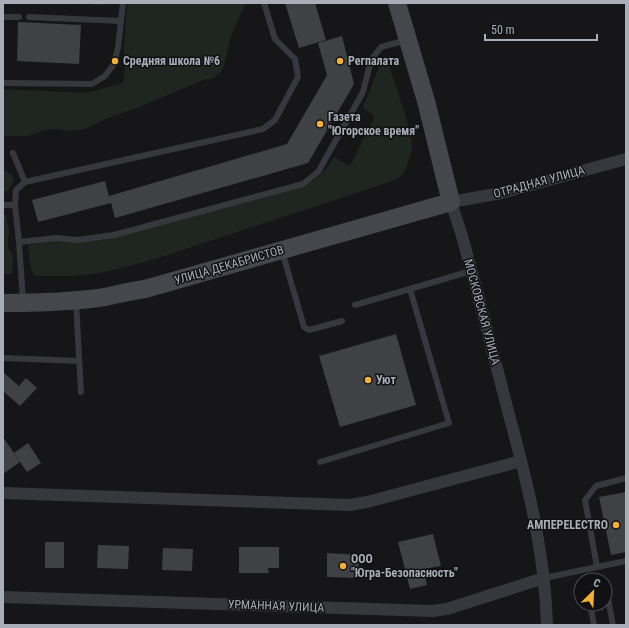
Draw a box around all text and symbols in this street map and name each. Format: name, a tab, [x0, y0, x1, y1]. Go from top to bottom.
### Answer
scale bar	[485, 16, 597, 42]
text: 50 m	[491, 23, 515, 37]
place label: Средняя школа №6	[123, 54, 220, 68]
place label: Регпалата	[348, 54, 400, 68]
marker: Средняя школа №6	[110, 56, 120, 66]
marker: Регпалата	[335, 56, 345, 66]
place label: Газета "Югорское время"	[328, 110, 419, 138]
marker: Газета "Югорское время"	[315, 119, 325, 129]
street label: ОТРАДНАЯ УЛИЦА	[492, 163, 586, 201]
street label: УЛИЦА ДЕКАБРИСТОВ	[173, 243, 285, 287]
street label: МОСКОВСКАЯ УЛИЦА	[461, 257, 503, 367]
place label: Уют	[376, 373, 397, 387]
marker: Уют	[363, 375, 373, 385]
place label: АМПЕРELECTRO	[527, 518, 608, 532]
marker: АМПЕРELECTRO	[611, 520, 621, 530]
place label: ООО "Югра-Безопасность"	[351, 552, 458, 580]
marker: ООО "Югра-Безопасность"	[338, 561, 348, 571]
north arrow	[573, 572, 613, 612]
text: С	[591, 576, 602, 591]
street label: УРМАННАЯ УЛИЦА	[228, 597, 325, 615]

